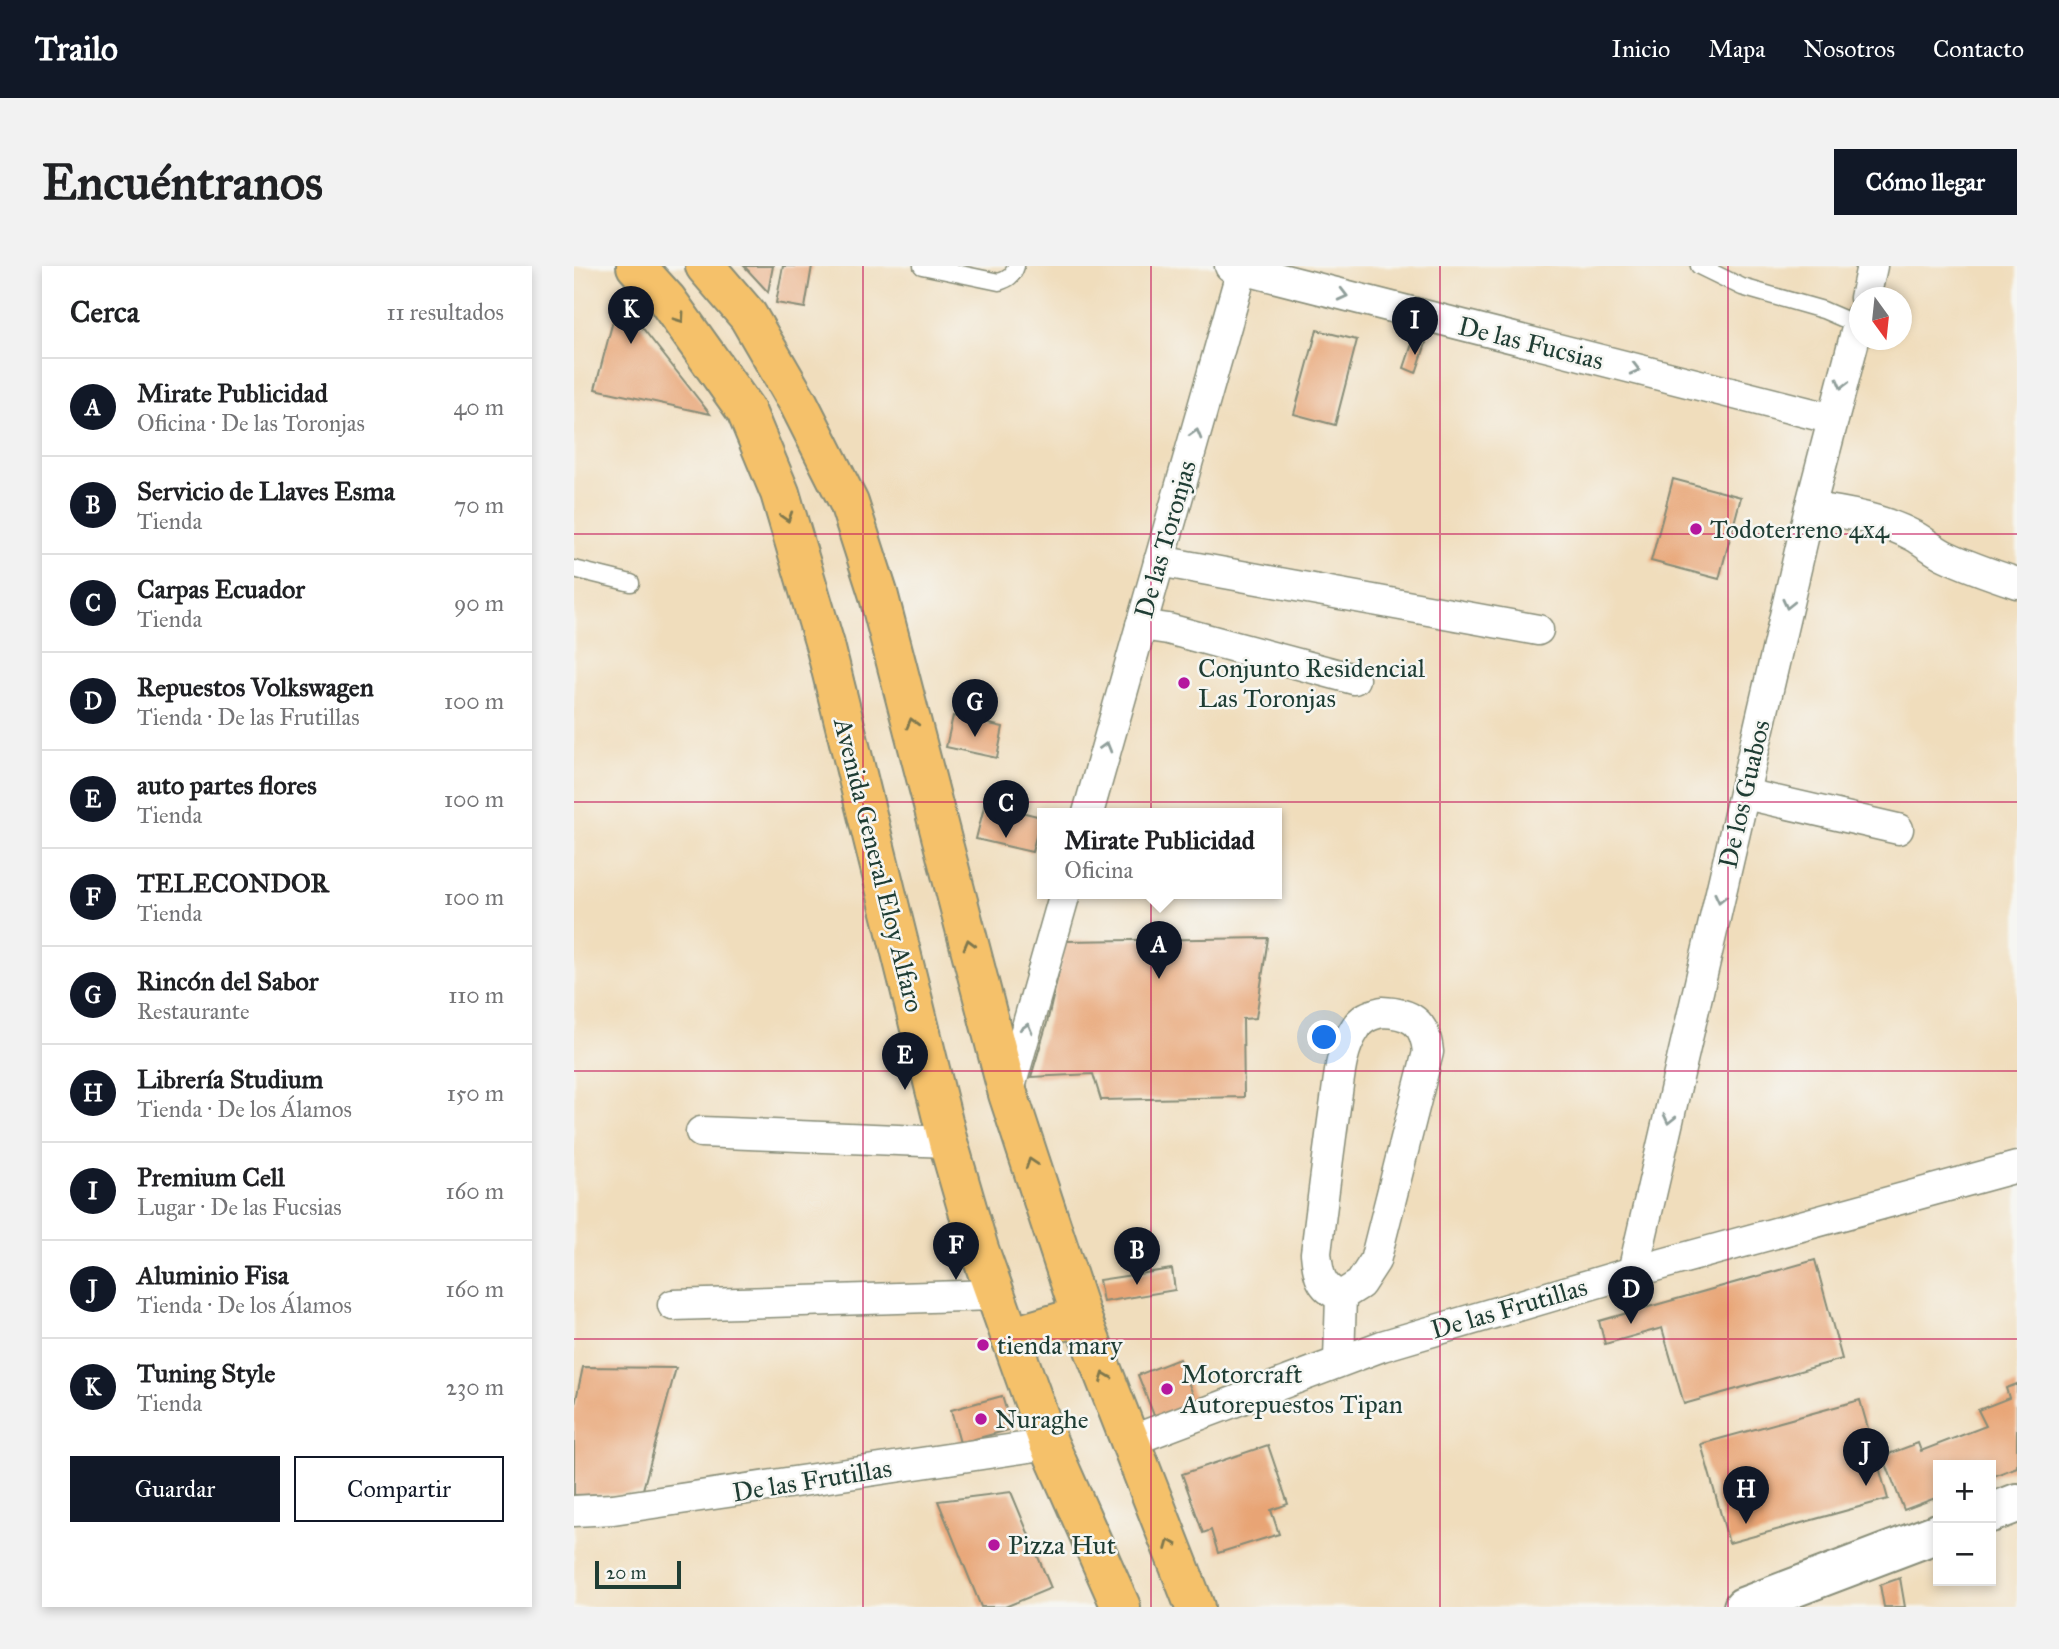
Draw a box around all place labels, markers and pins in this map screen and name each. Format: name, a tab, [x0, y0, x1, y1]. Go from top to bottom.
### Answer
pin: K	[608, 286, 654, 344]
pin: I	[1392, 297, 1438, 355]
place label: Todoterreno 4x4	[1710, 513, 1890, 545]
marker: Todoterreno 4x4	[1688, 521, 1704, 537]
place label: Conjunto Residencial Las Toronjas	[1198, 652, 1425, 714]
marker: Conjunto Residencial Las Toronjas	[1176, 675, 1192, 691]
pin: G	[952, 679, 998, 737]
pin: C	[983, 780, 1029, 838]
pin: A	[1136, 921, 1182, 979]
pin: E	[882, 1032, 928, 1090]
pin: F	[933, 1222, 979, 1280]
pin: B	[1114, 1227, 1160, 1285]
pin: D	[1608, 1266, 1654, 1324]
place label: tienda mary	[997, 1329, 1123, 1361]
marker: tienda mary	[975, 1337, 991, 1353]
place label: Motorcraft Autorepuestos Tipan	[1180, 1358, 1403, 1420]
marker: Motorcraft Autorepuestos Tipan	[1159, 1381, 1175, 1397]
place label: Nuraghe	[995, 1403, 1089, 1435]
marker: Nuraghe	[973, 1411, 989, 1427]
pin: J	[1843, 1428, 1889, 1486]
pin: H	[1723, 1466, 1769, 1524]
place label: Pizza Hut	[1008, 1529, 1116, 1561]
marker: Pizza Hut	[986, 1537, 1002, 1553]

